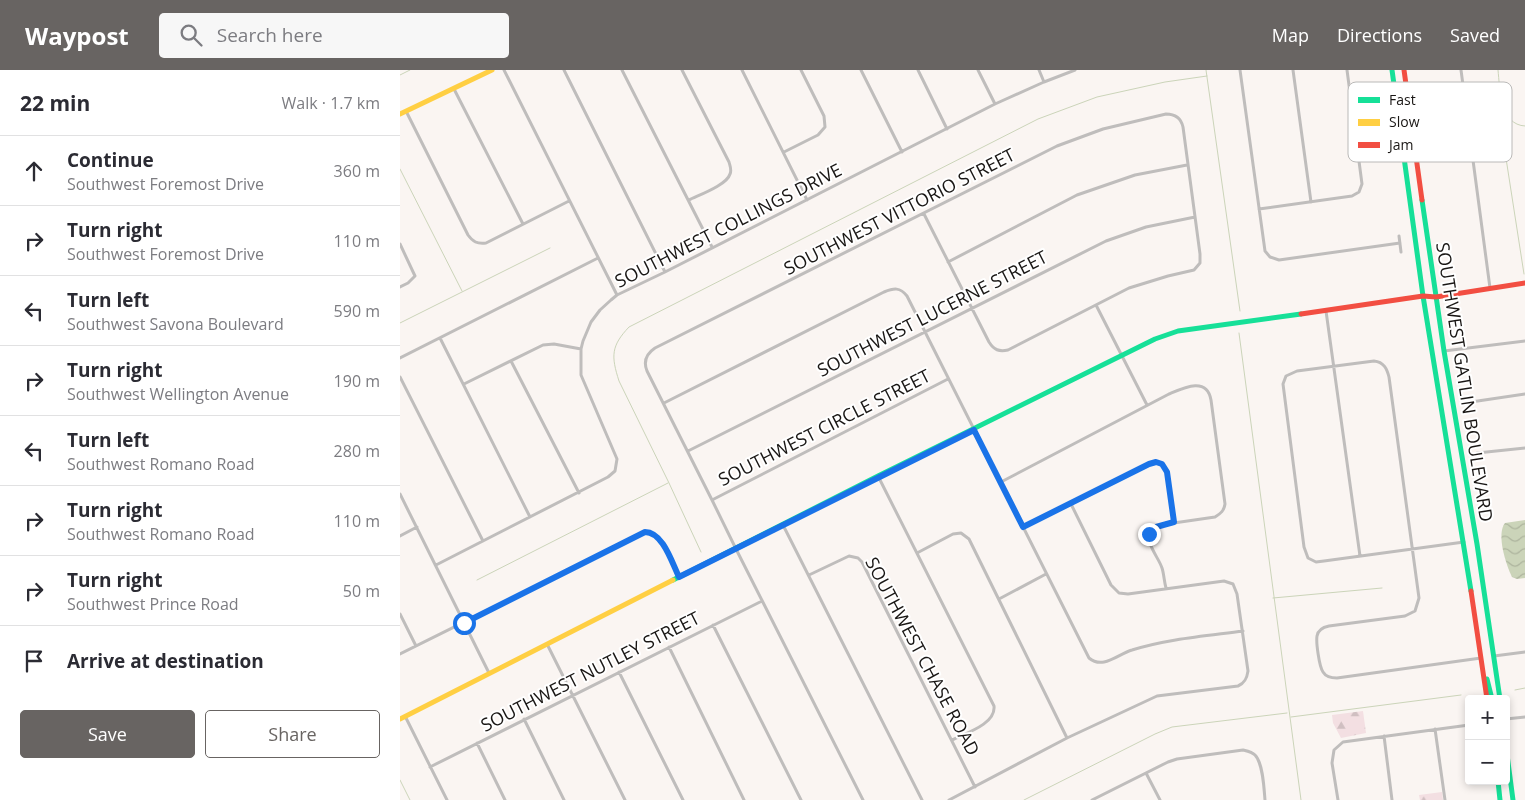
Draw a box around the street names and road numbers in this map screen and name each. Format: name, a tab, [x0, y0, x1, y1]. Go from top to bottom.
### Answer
street label: SOUTHWEST VITTORIO STREET	[779, 142, 1019, 280]
street label: SOUTHWEST COLLINGS DRIVE	[610, 157, 846, 293]
street label: SOUTHWEST GATLIN BOULEVARD	[1431, 240, 1499, 524]
street label: SOUTHWEST LUCERNE STREET	[813, 244, 1051, 382]
street label: SOUTHWEST CIRCLE STREET	[714, 363, 934, 491]
street label: SOUTHWEST CHASE ROAD	[860, 553, 986, 759]
street label: SOUTHWEST NUTLEY STREET	[476, 605, 704, 737]

